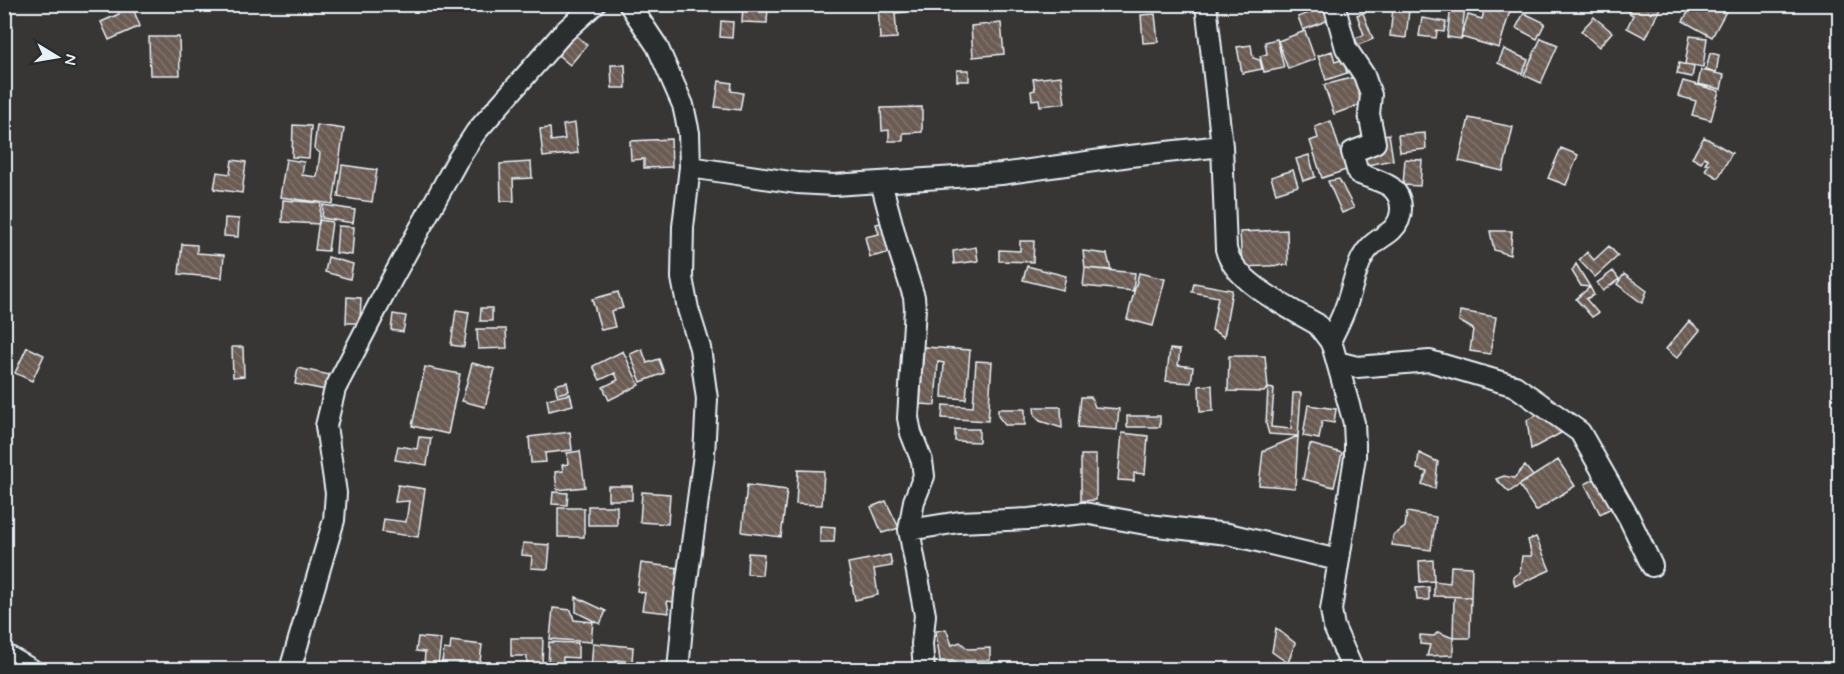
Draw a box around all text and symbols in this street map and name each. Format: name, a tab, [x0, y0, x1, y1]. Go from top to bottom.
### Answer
north arrow	[27, 27, 87, 87]
text: N	[59, 52, 82, 67]

